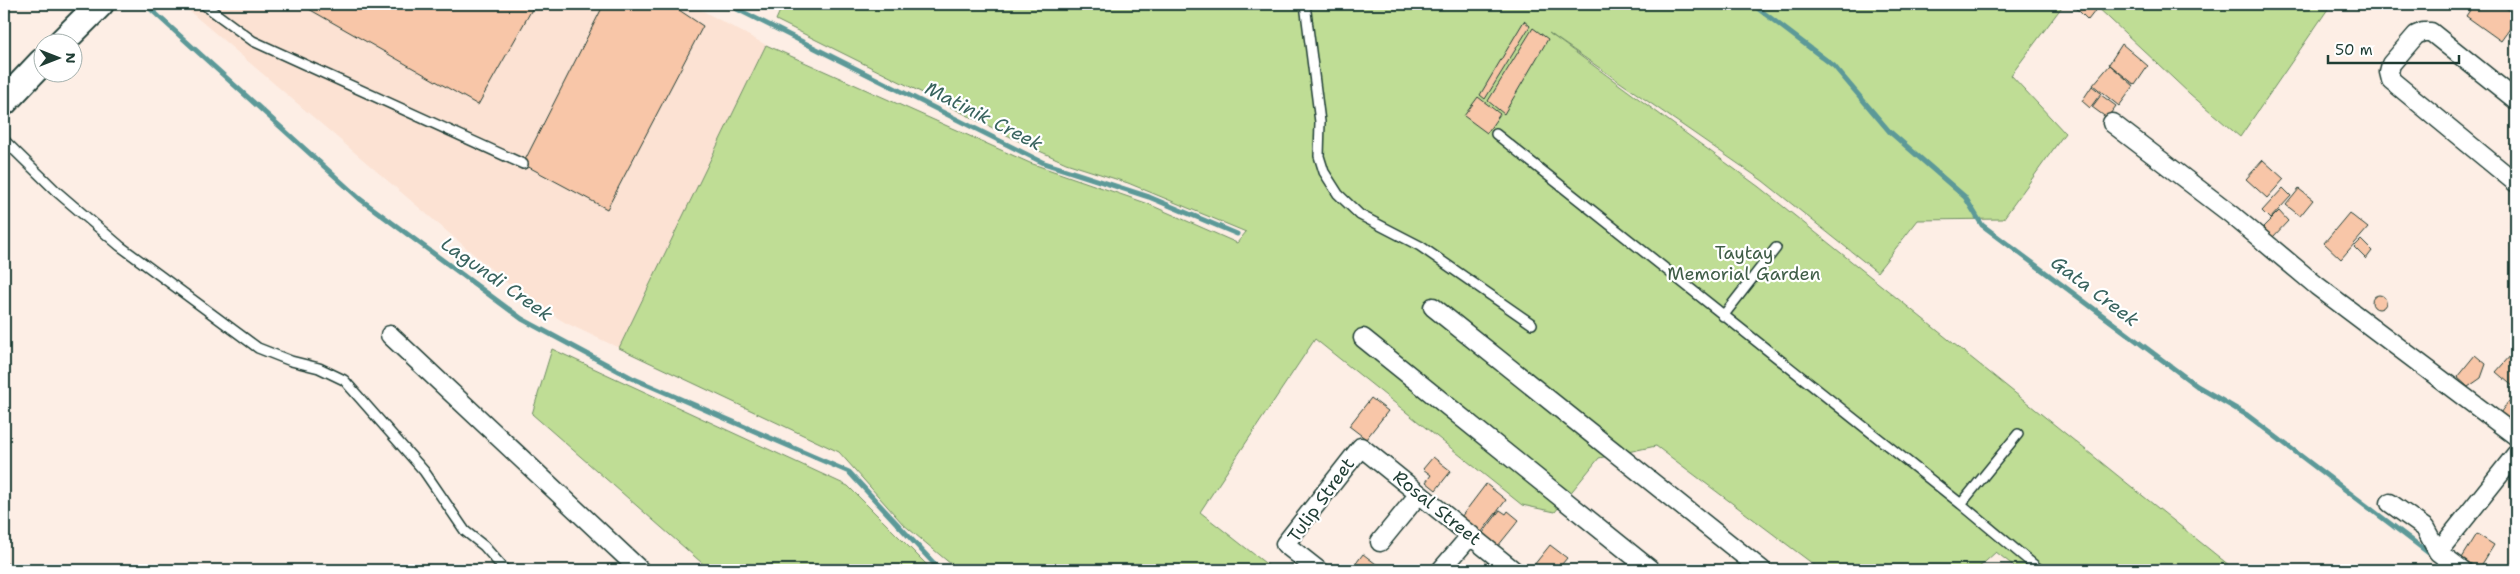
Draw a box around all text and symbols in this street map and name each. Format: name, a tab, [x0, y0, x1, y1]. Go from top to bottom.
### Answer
north arrow	[32, 32, 82, 82]
scale bar	[2328, 32, 2459, 64]
text: 50 m	[2335, 40, 2373, 60]
text: N	[62, 52, 80, 64]
water label: Matinik Creek	[921, 76, 1047, 156]
water label: Lagundi Creek	[436, 231, 558, 327]
park label: Taytay Memorial Garden	[1667, 241, 1821, 286]
water label: Gata Creek	[2046, 250, 2144, 332]
street label: Tulip Street	[1282, 453, 1360, 547]
street label: Rosal Street	[1388, 465, 1486, 551]

